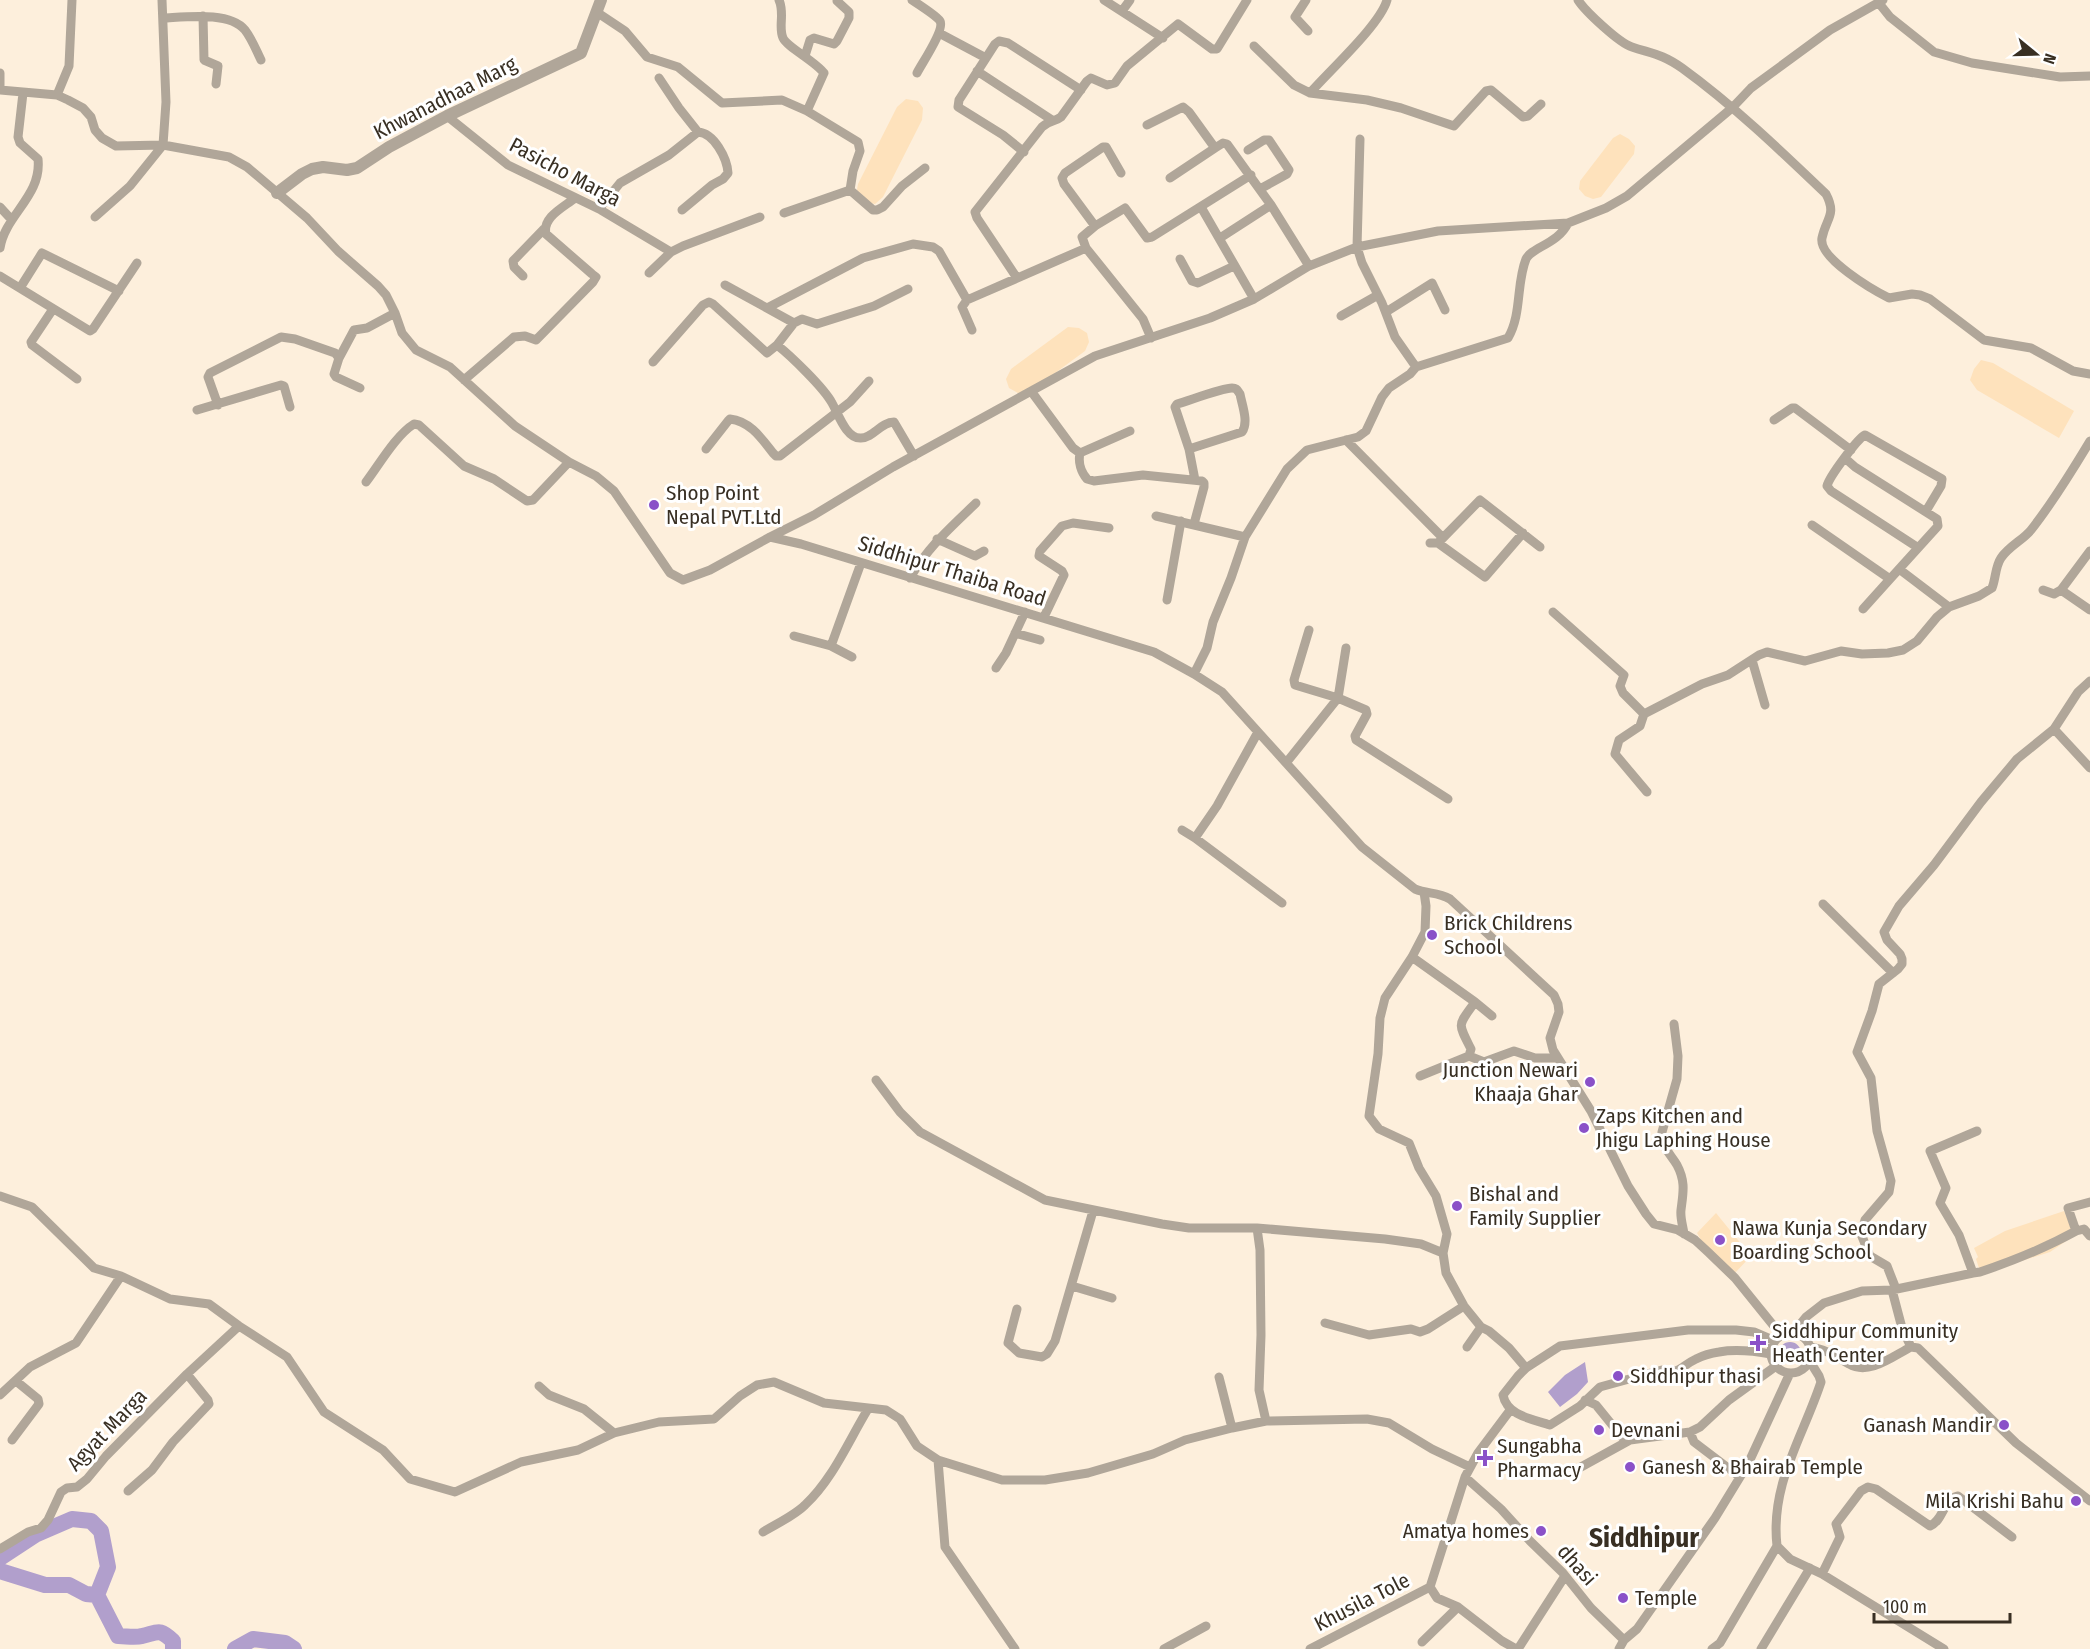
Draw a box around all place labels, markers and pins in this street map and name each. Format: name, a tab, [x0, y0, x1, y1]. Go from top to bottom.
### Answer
place label: Shop Point Nepal PVT.Ltd	[666, 480, 782, 530]
marker: Shop Point Nepal PVT.Ltd	[647, 498, 661, 512]
place label: Brick Childrens School	[1444, 910, 1573, 960]
marker: Brick Childrens School	[1425, 928, 1439, 942]
place label: Junction Newari Khaaja Ghar	[1443, 1057, 1579, 1107]
marker: Junction Newari Khaaja Ghar	[1583, 1075, 1597, 1089]
place label: Zaps Kitchen and Jhigu Laphing House	[1596, 1103, 1771, 1153]
marker: Zaps Kitchen and Jhigu Laphing House	[1577, 1121, 1591, 1135]
place label: Bishal and Family Supplier	[1469, 1181, 1601, 1231]
marker: Bishal and Family Supplier	[1450, 1199, 1464, 1213]
place label: Nawa Kunja Secondary Boarding School	[1732, 1215, 1927, 1265]
marker: Nawa Kunja Secondary Boarding School	[1713, 1233, 1727, 1247]
place label: Siddhipur Community Heath Center	[1772, 1318, 1959, 1368]
marker: Siddhipur Community Heath Center	[1749, 1334, 1767, 1352]
place label: Siddhipur thasi	[1630, 1363, 1761, 1389]
marker: Siddhipur thasi	[1611, 1369, 1625, 1383]
place label: Ganash Mandir	[1863, 1412, 1993, 1438]
place label: Devnani	[1611, 1417, 1681, 1443]
marker: Ganash Mandir	[1997, 1418, 2011, 1432]
marker: Devnani	[1592, 1423, 1606, 1437]
place label: Sungabha Pharmacy	[1497, 1433, 1582, 1483]
marker: Sungabha Pharmacy	[1478, 1451, 1492, 1465]
place label: Ganesh & Bhairab Temple	[1642, 1454, 1863, 1480]
marker: Ganesh & Bhairab Temple	[1623, 1460, 1637, 1474]
place label: Mila Krishi Bahu	[1925, 1488, 2064, 1514]
marker: Mila Krishi Bahu	[2069, 1494, 2083, 1508]
place label: Amatya homes	[1403, 1518, 1529, 1544]
marker: Amatya homes	[1534, 1524, 1548, 1538]
place label: Temple	[1635, 1585, 1697, 1611]
marker: Temple	[1616, 1591, 1630, 1605]

